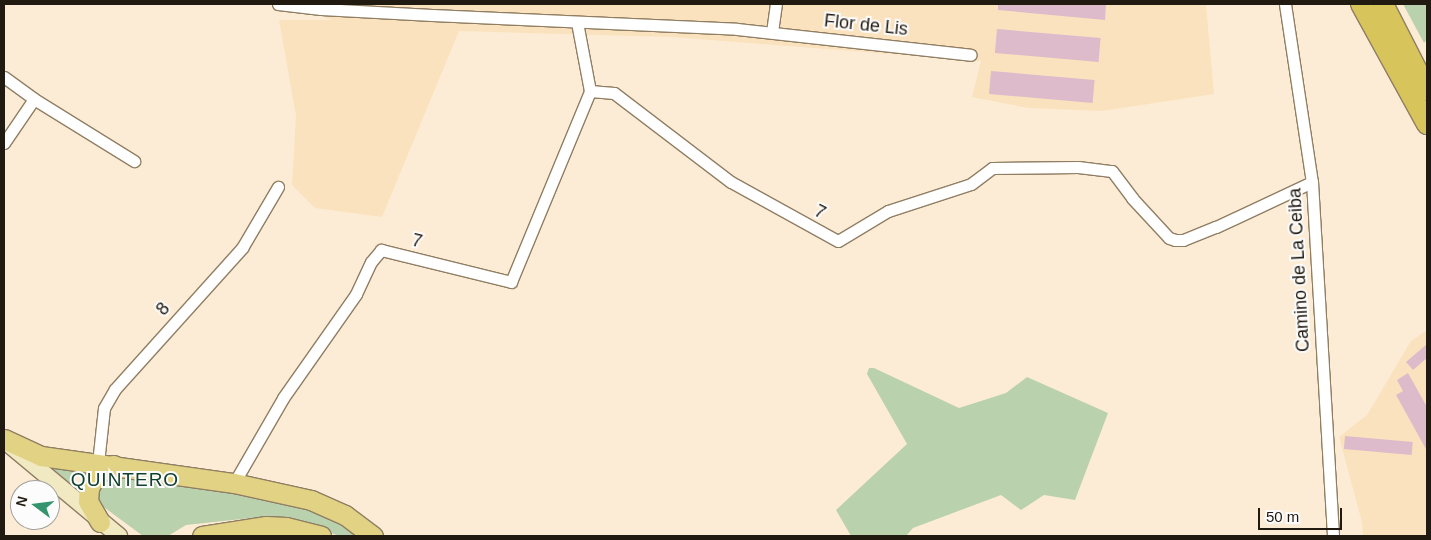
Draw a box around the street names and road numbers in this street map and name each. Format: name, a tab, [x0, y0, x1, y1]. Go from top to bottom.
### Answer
street label: Flor de Lis	[823, 10, 909, 40]
street label: Camino de La Ceiba	[1284, 187, 1314, 353]
street label: 7	[811, 200, 829, 224]
street label: 7	[410, 229, 424, 253]
street label: 8	[152, 298, 174, 320]

